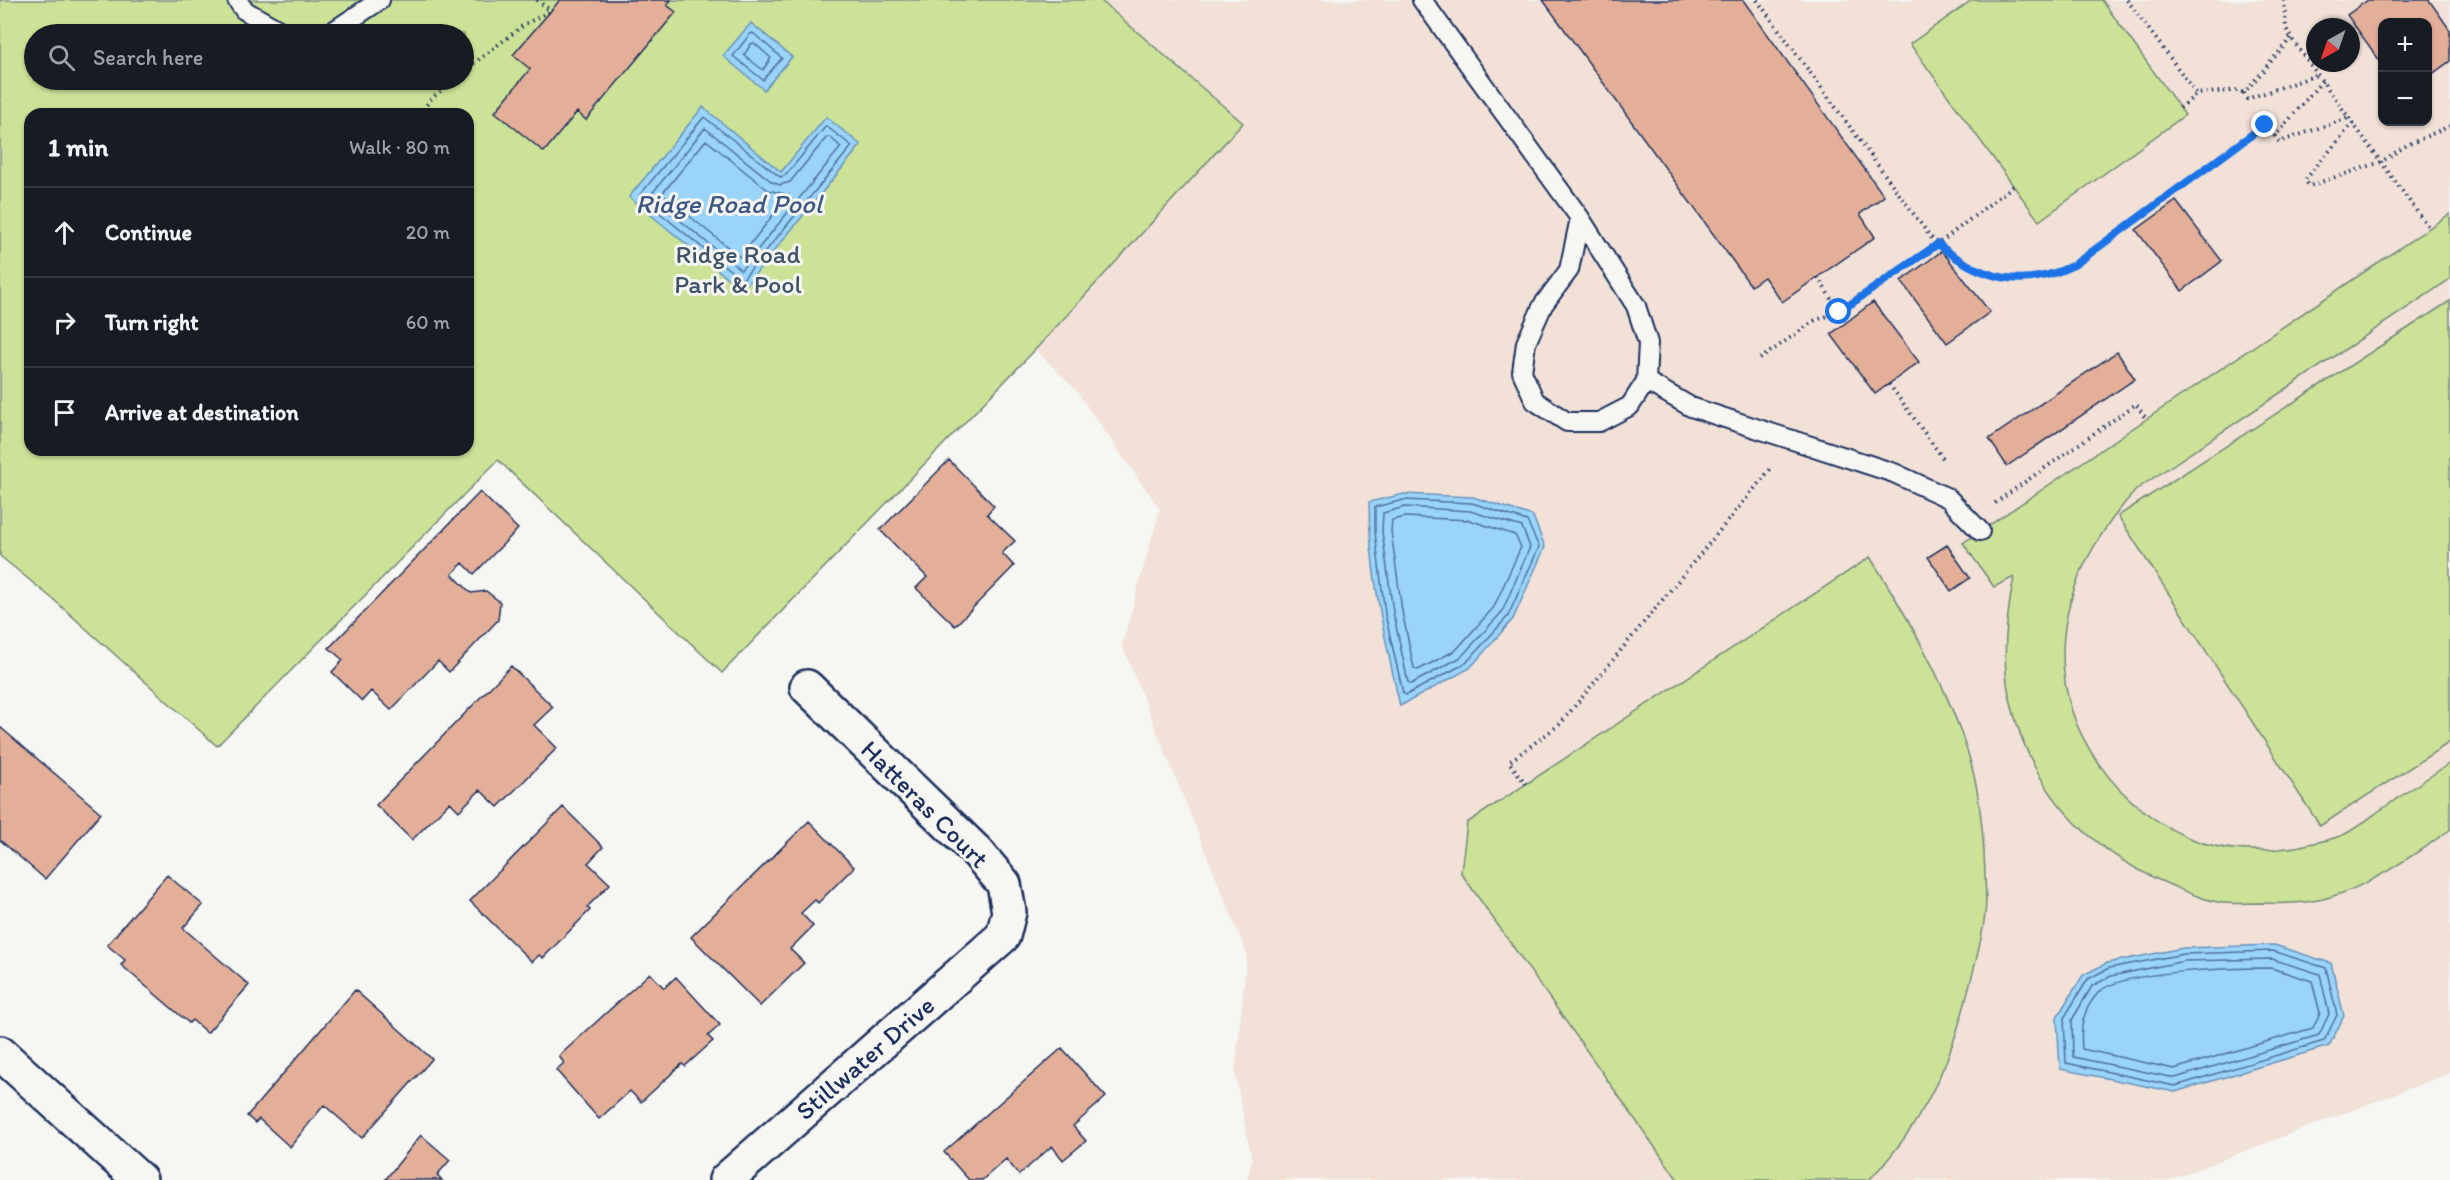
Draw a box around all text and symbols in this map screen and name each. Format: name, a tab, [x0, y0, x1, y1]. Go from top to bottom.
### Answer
north arrow	[2306, 18, 2360, 72]
map controls	[2378, 18, 2432, 126]
button: +	[2378, 18, 2432, 72]
search box	[24, 24, 474, 90]
icon: search	[45, 41, 78, 74]
text: Search here	[93, 44, 203, 71]
button: −	[2378, 72, 2432, 126]
route end	[2251, 111, 2277, 137]
text: 1 min	[48, 131, 108, 163]
text: Walk · 80 m	[349, 135, 450, 159]
water label: Ridge Road Pool	[636, 187, 825, 220]
icon: ahead	[48, 216, 81, 249]
text: Continue	[105, 219, 192, 246]
text: 20 m	[406, 220, 450, 244]
park label: Ridge Road Park & Pool	[674, 238, 802, 300]
route start	[1825, 298, 1851, 324]
icon: right	[48, 306, 81, 339]
text: Turn right	[105, 309, 199, 336]
text: 60 m	[406, 310, 450, 334]
icon: arrive	[48, 396, 81, 429]
text: Arrive at destination	[105, 399, 299, 426]
street label: Hatteras Court	[854, 733, 996, 875]
street label: Stillwater Drive	[789, 989, 941, 1127]

